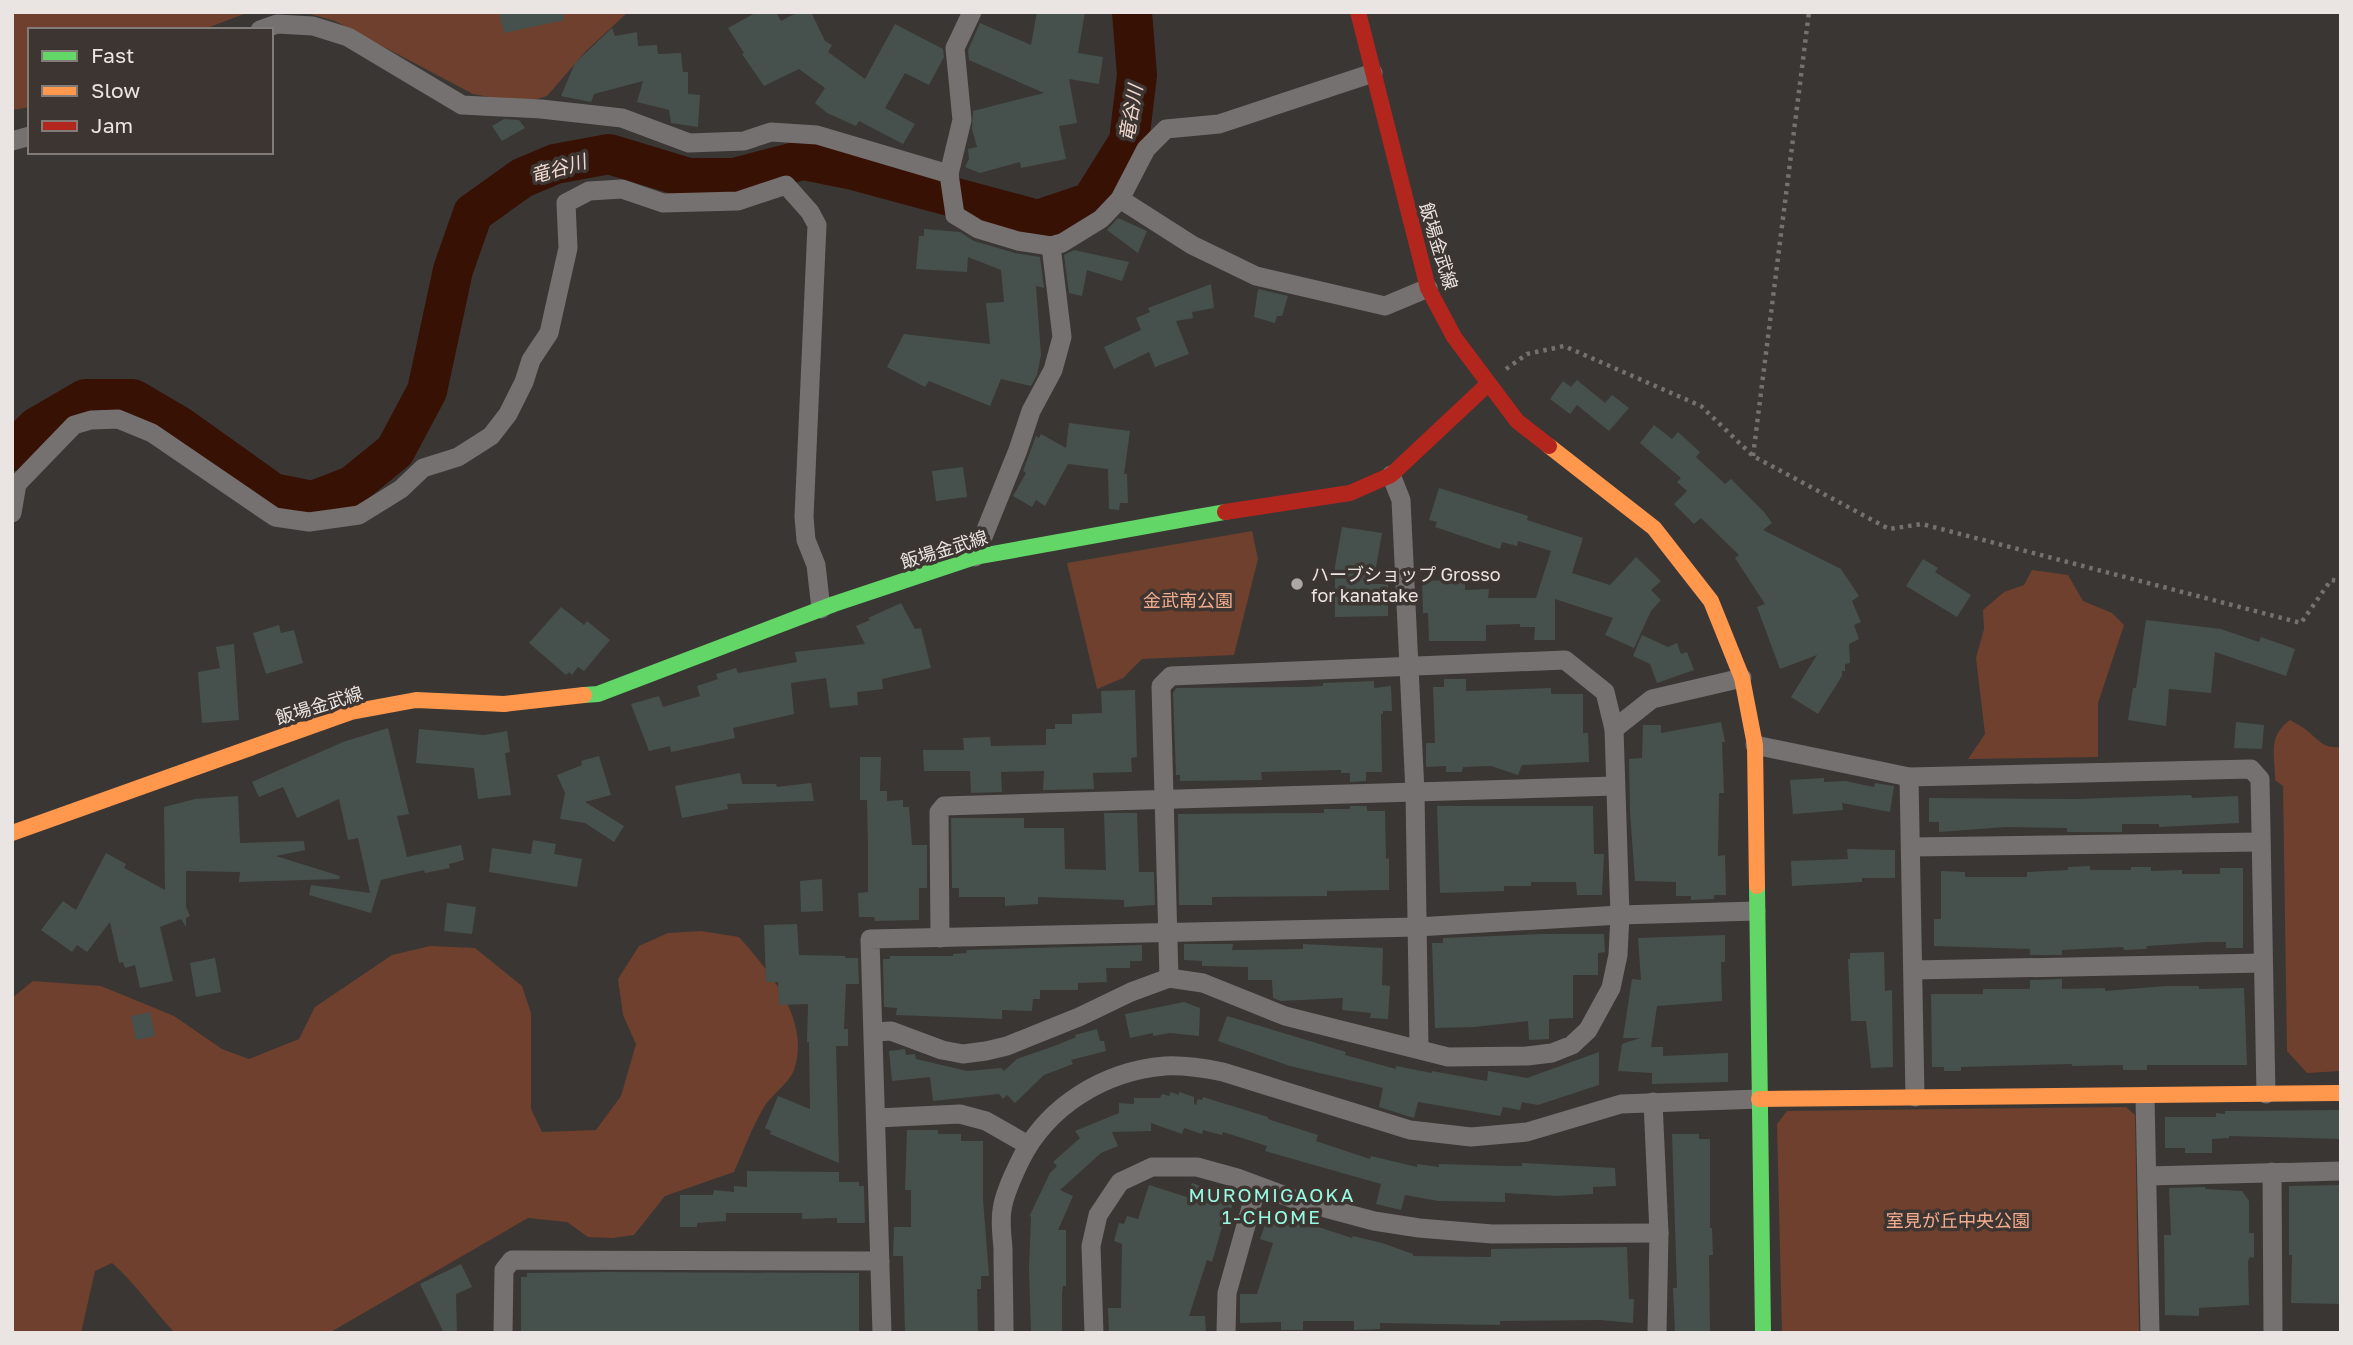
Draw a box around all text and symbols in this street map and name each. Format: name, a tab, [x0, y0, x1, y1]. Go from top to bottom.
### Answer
legend	[28, 28, 273, 154]
text: Fast	[91, 42, 134, 68]
text: Slow	[91, 77, 140, 103]
water label: 竜谷川	[1114, 81, 1147, 143]
text: Jam	[91, 112, 133, 138]
water label: 竜谷川	[527, 149, 590, 187]
street label: 飯場金武線	[1415, 200, 1463, 292]
street label: 飯場金武線	[898, 525, 990, 573]
place label: ハーブショップ Grosso for kanatake	[1311, 563, 1501, 606]
marker: ハーブショップ Grosso for kanatake	[1289, 576, 1305, 592]
park label: 金武南公園	[1143, 589, 1233, 611]
street label: 飯場金武線	[273, 681, 365, 729]
district label: MUROMIGAOKA 1-CHOME	[1188, 1183, 1356, 1228]
park label: 室見が丘中央公園	[1886, 1209, 2030, 1231]

